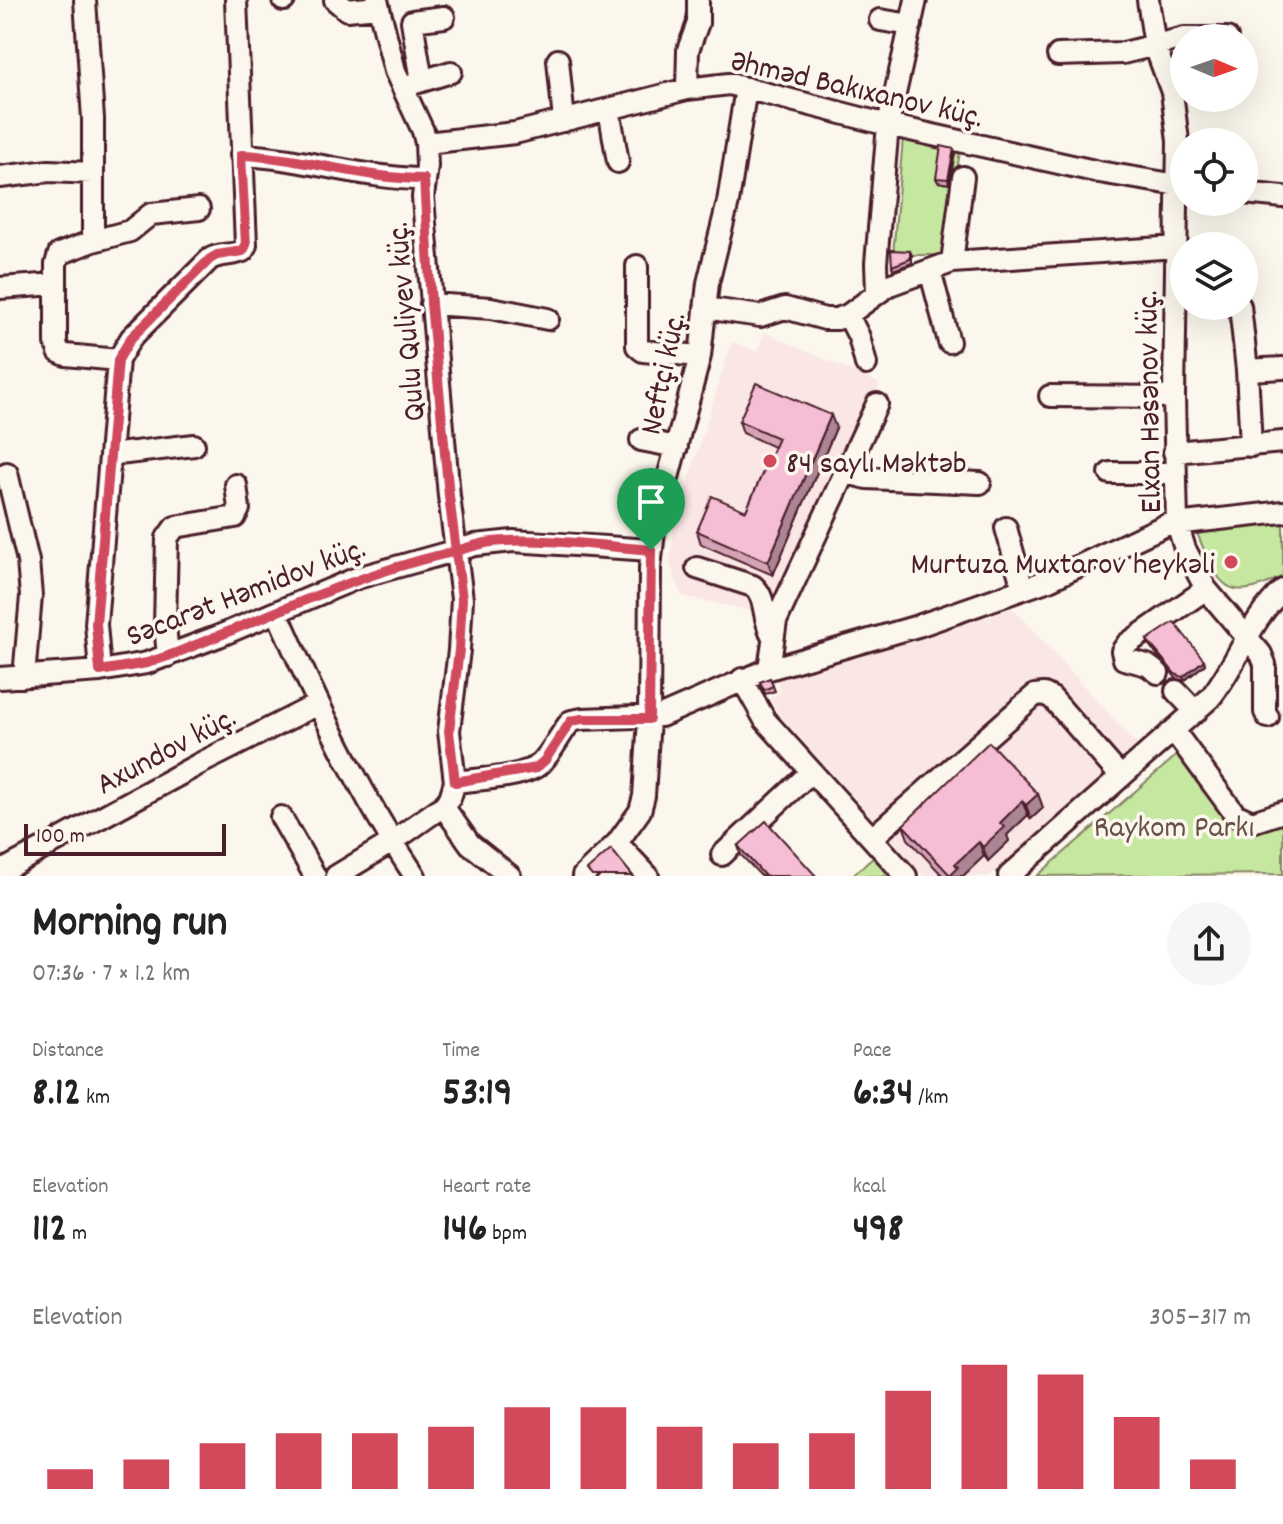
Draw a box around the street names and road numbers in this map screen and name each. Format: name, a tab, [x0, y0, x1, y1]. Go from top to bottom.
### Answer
street label: Əhməd Bakıxanov küç.	[726, 41, 987, 143]
street label: Qulu Quliyev küç.	[377, 220, 441, 423]
street label: Elxan Həsənov küç.	[1127, 290, 1177, 514]
street label: Neftçi küç.	[630, 309, 701, 440]
street label: Səcarət Həmidov küç.	[120, 528, 373, 661]
street label: Axundov küç.	[89, 697, 246, 810]

